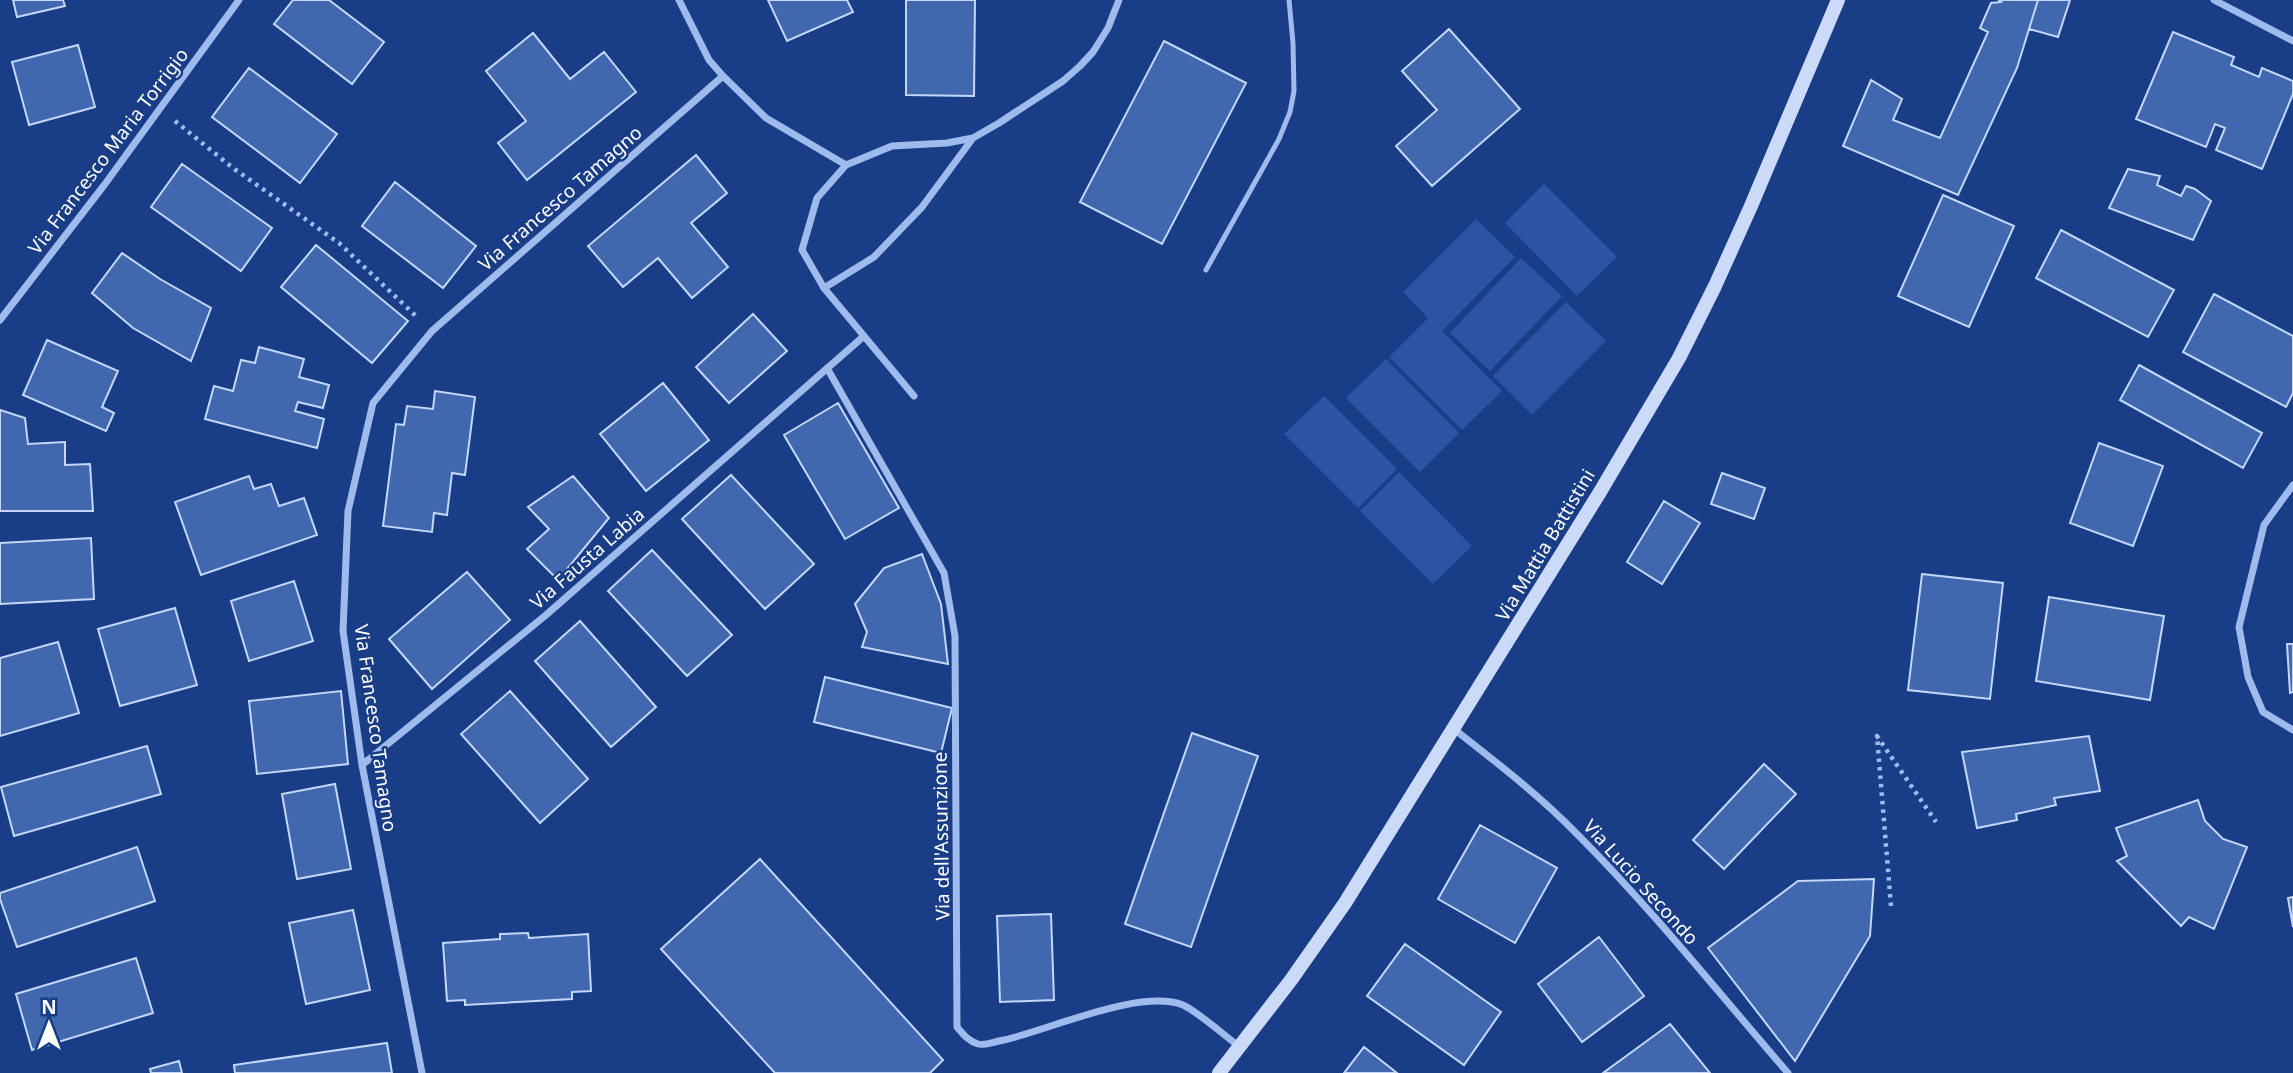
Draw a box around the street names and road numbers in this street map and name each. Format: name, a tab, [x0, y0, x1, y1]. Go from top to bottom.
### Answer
street label: Via Francesco Maria Torrigio	[22, 43, 194, 259]
street label: Via Francesco Tamagno	[473, 120, 647, 276]
street label: Via Mattia Battistini	[1489, 464, 1601, 626]
street label: Via Fausta Labia	[524, 501, 650, 615]
street label: Via Francesco Tamagno	[349, 623, 403, 833]
street label: Via dell'Assunzione	[927, 751, 955, 921]
street label: Via Lucio Secondo	[1578, 814, 1704, 950]

